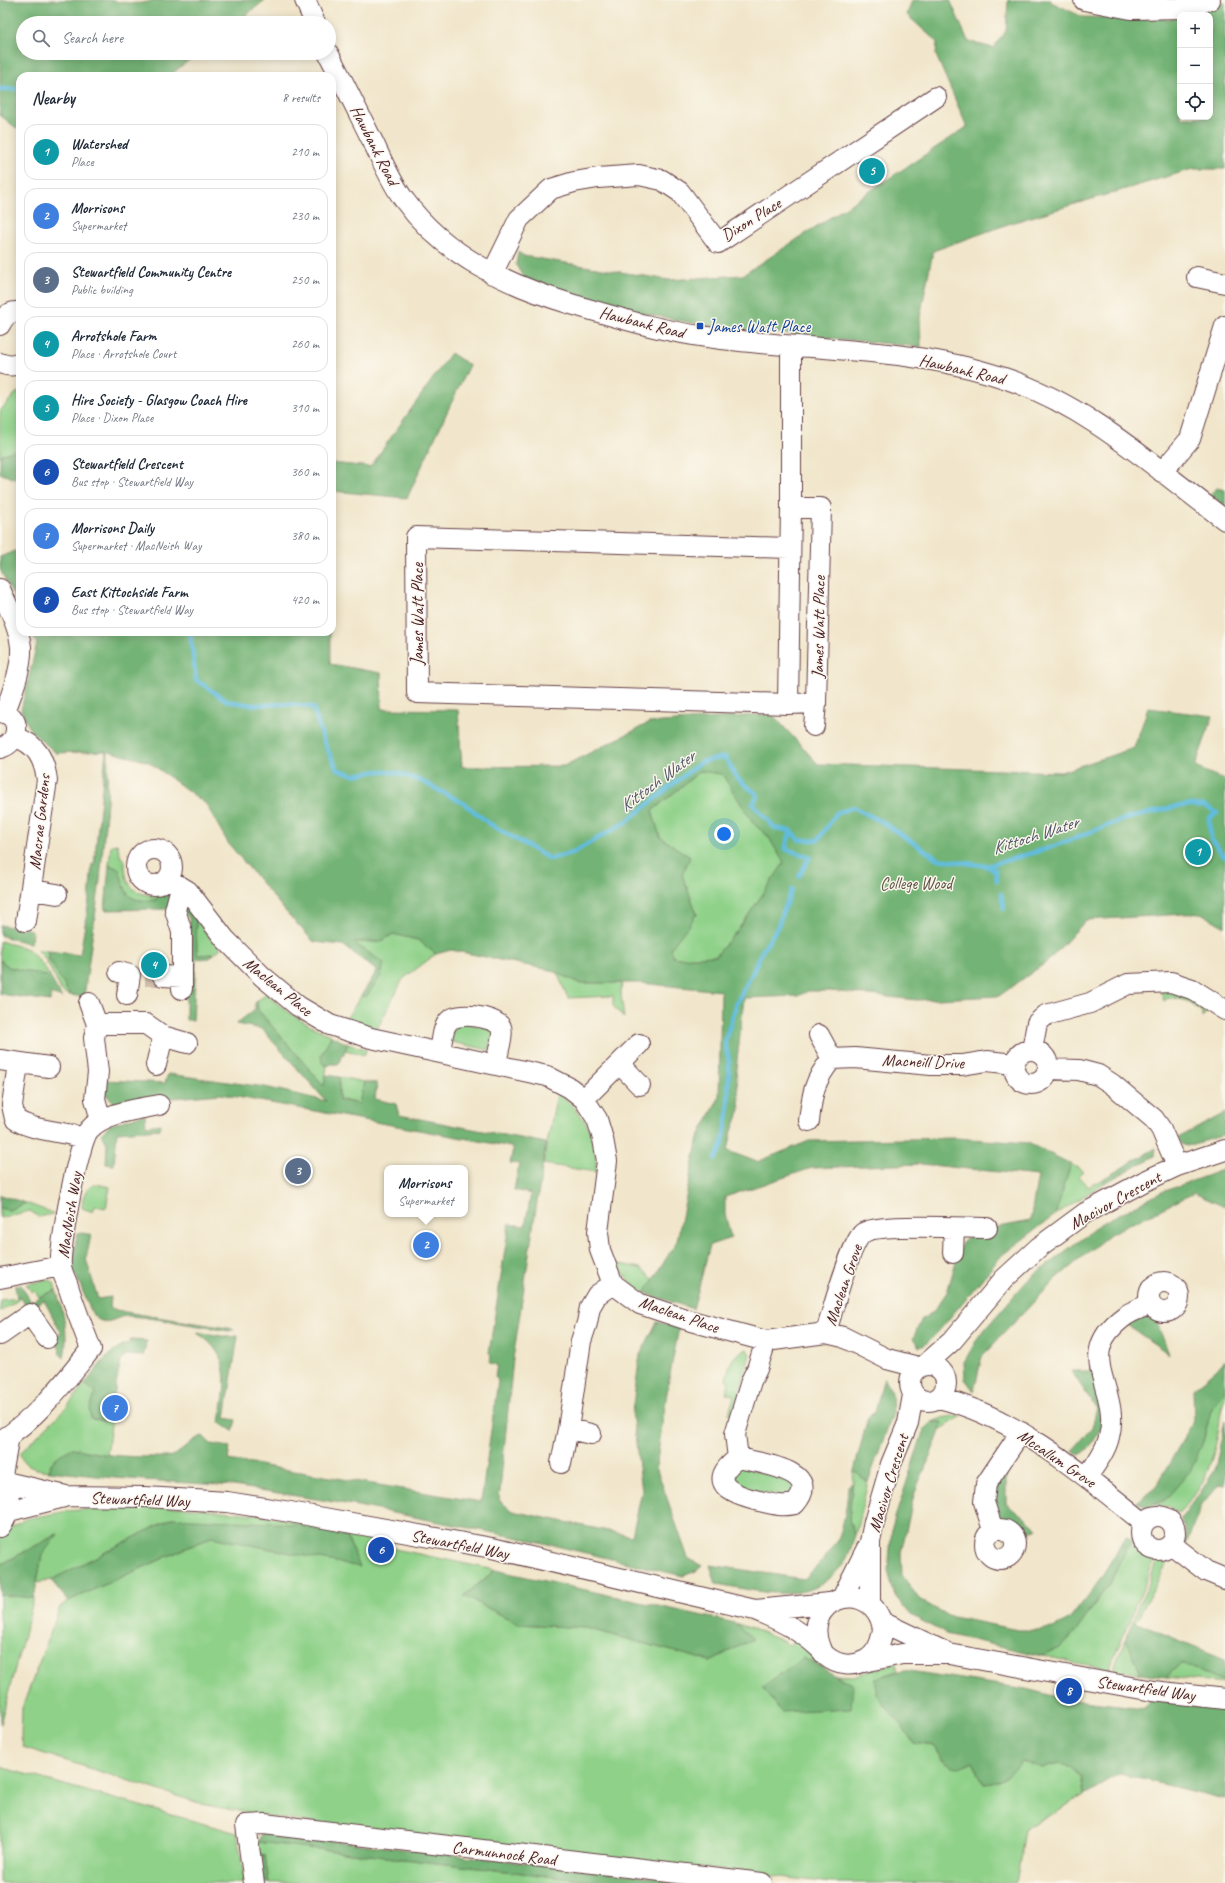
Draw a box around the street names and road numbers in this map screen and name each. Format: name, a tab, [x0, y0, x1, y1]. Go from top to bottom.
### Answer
street label: Hawbank Road	[345, 102, 405, 192]
street label: Dixon Place	[718, 192, 786, 246]
street label: Hawbank Road	[597, 302, 690, 344]
street label: Hawbank Road	[917, 349, 1010, 390]
street label: James Watt Place	[407, 561, 428, 666]
street label: James Watt Place	[807, 574, 830, 679]
street label: Macrae Gardens	[24, 771, 55, 871]
street label: Maclean Place	[239, 952, 318, 1021]
street label: Macneill Drive	[882, 1050, 966, 1073]
street label: Macivor Crescent	[1066, 1166, 1167, 1234]
street label: MacNeish Way	[52, 1169, 87, 1260]
street label: Maclean Grove	[820, 1240, 868, 1328]
street label: Maclean Place	[636, 1291, 723, 1338]
street label: Mccallum Grove	[1014, 1425, 1101, 1493]
street label: Macivor Crescent	[864, 1429, 914, 1535]
street label: Stewartfield Way	[90, 1487, 191, 1512]
street label: Stewartfield Way	[409, 1525, 512, 1564]
street label: Stewartfield Way	[1095, 1671, 1198, 1706]
street label: Carmunnock Road	[451, 1837, 559, 1871]

